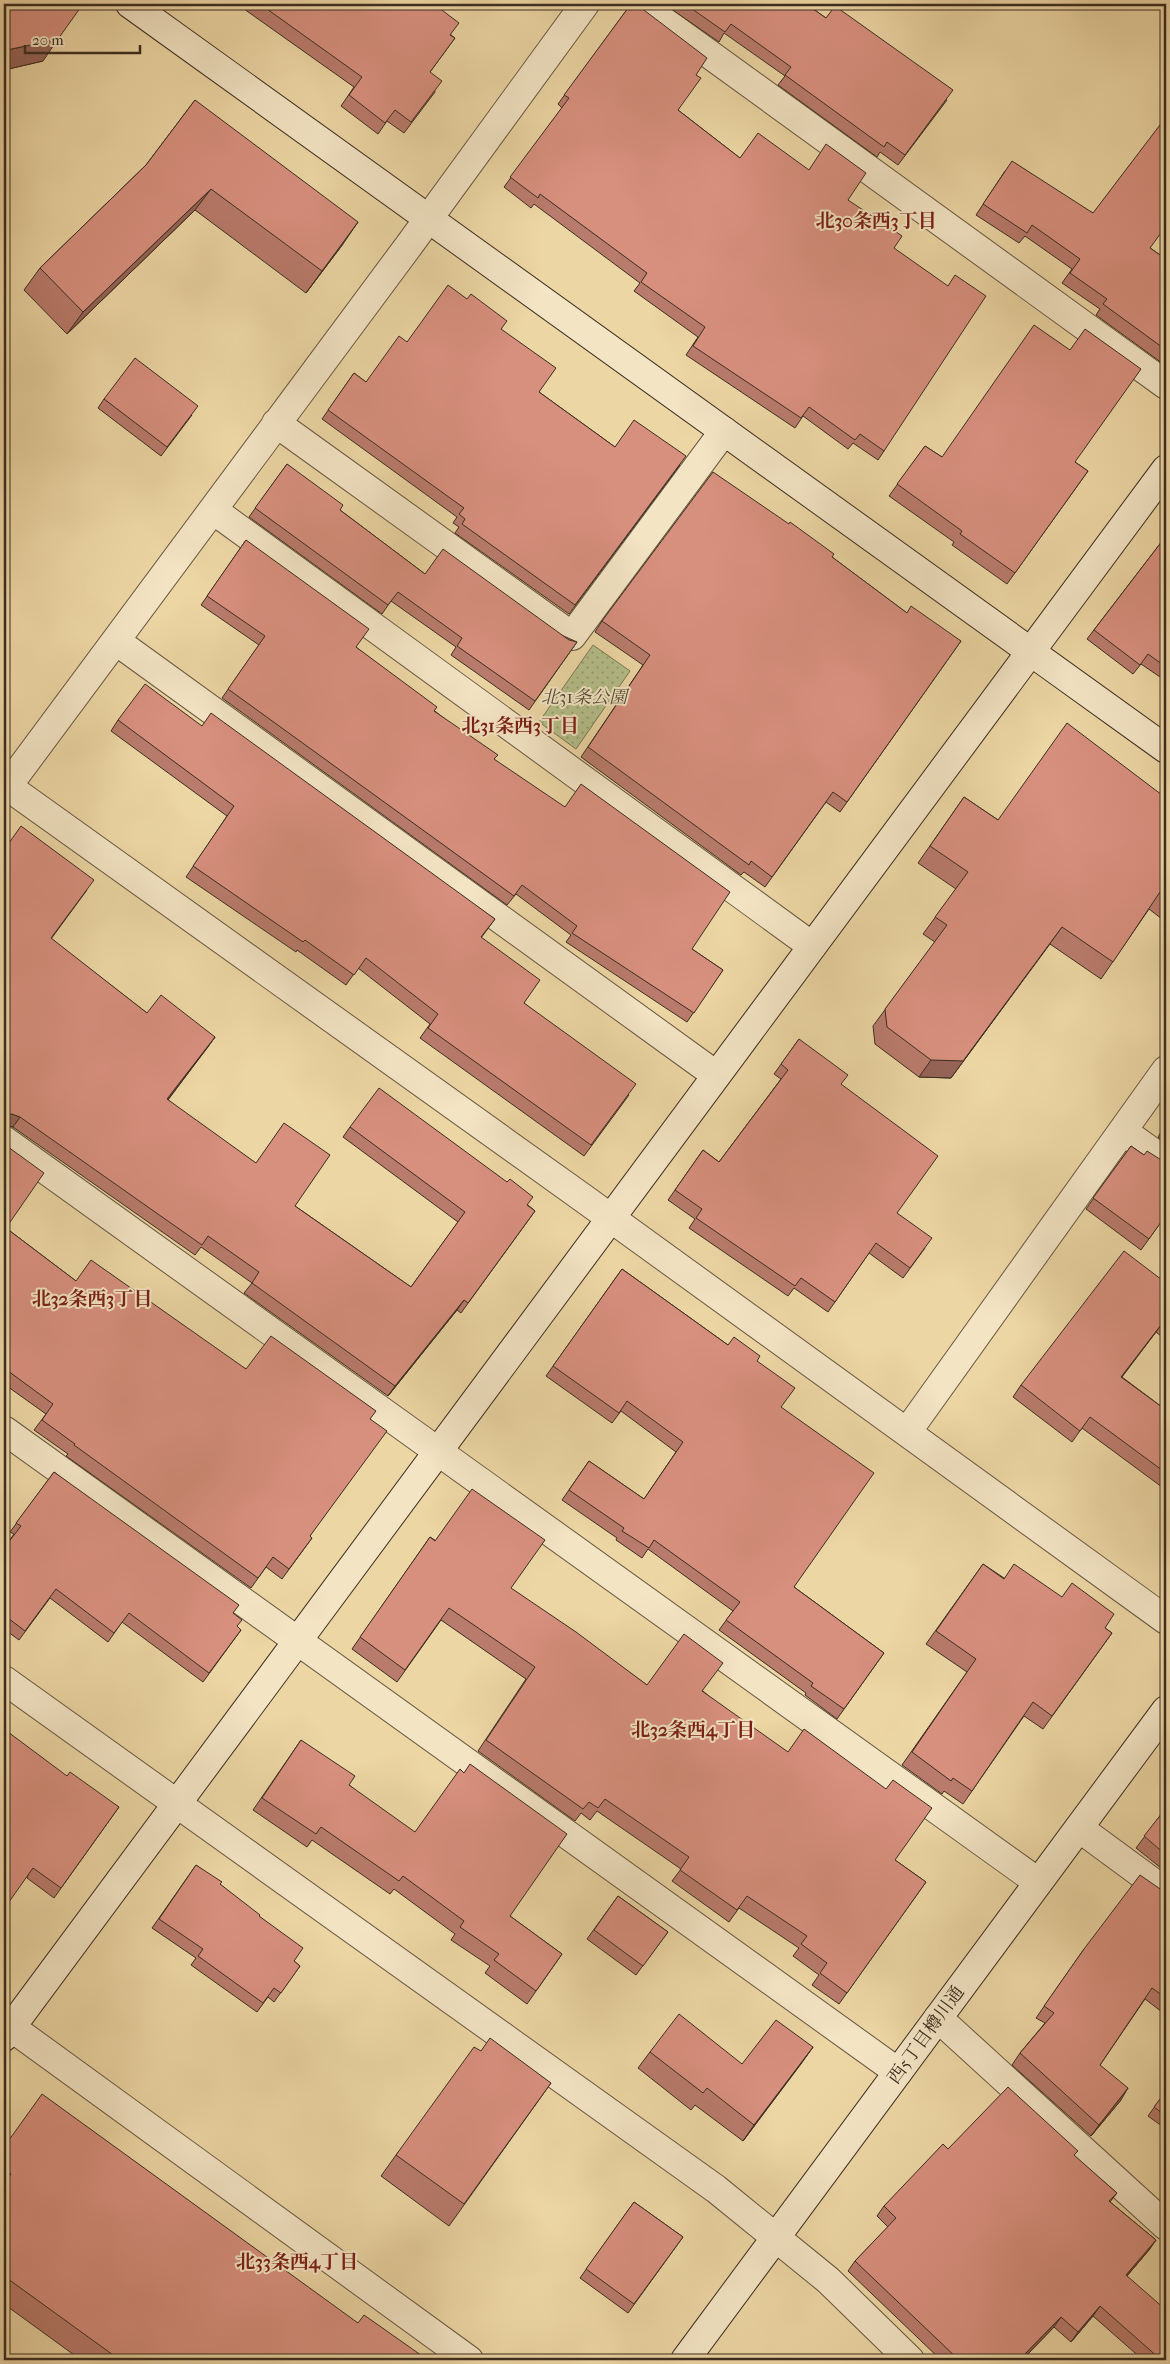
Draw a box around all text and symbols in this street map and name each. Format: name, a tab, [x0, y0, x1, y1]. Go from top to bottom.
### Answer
scale bar	[25, 22, 140, 54]
text: 20 m	[32, 31, 64, 49]
district label: 北30条西3丁目	[815, 210, 937, 232]
park label: 北31条公園	[541, 687, 630, 708]
district label: 北31条西3丁目	[461, 715, 579, 737]
district label: 北32条西3丁目	[32, 1288, 152, 1310]
district label: 北32条西4丁目	[631, 1719, 755, 1741]
street label: 西5丁目樽川通	[883, 1982, 969, 2088]
district label: 北33条西4丁目	[236, 2251, 358, 2273]

